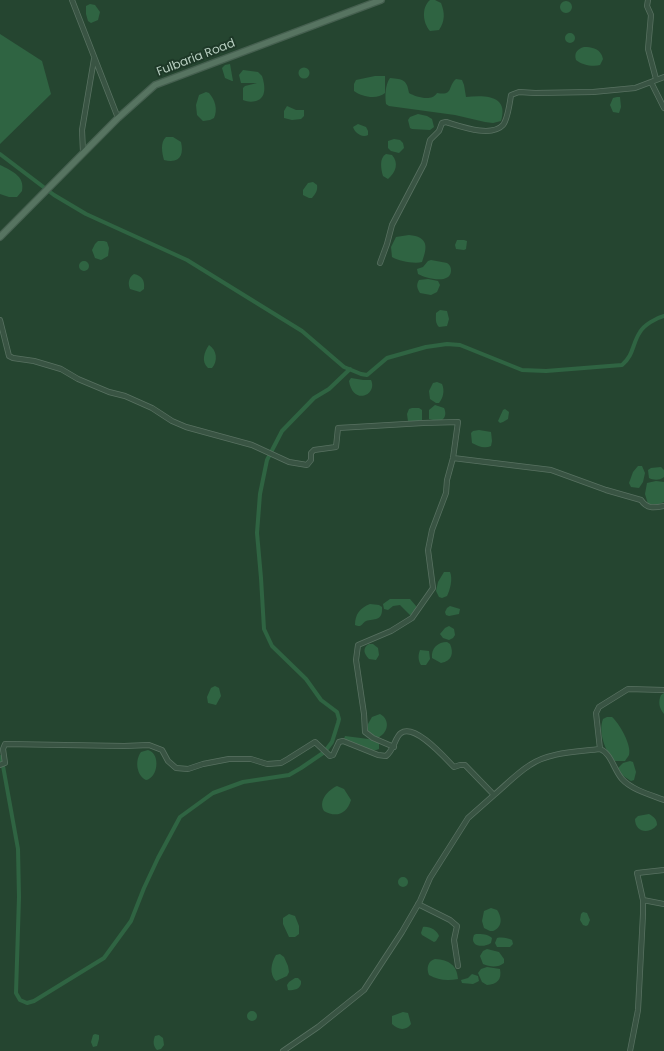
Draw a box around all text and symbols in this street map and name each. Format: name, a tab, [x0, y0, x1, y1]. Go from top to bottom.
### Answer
street label: Fulbaria Road	[155, 36, 237, 80]

